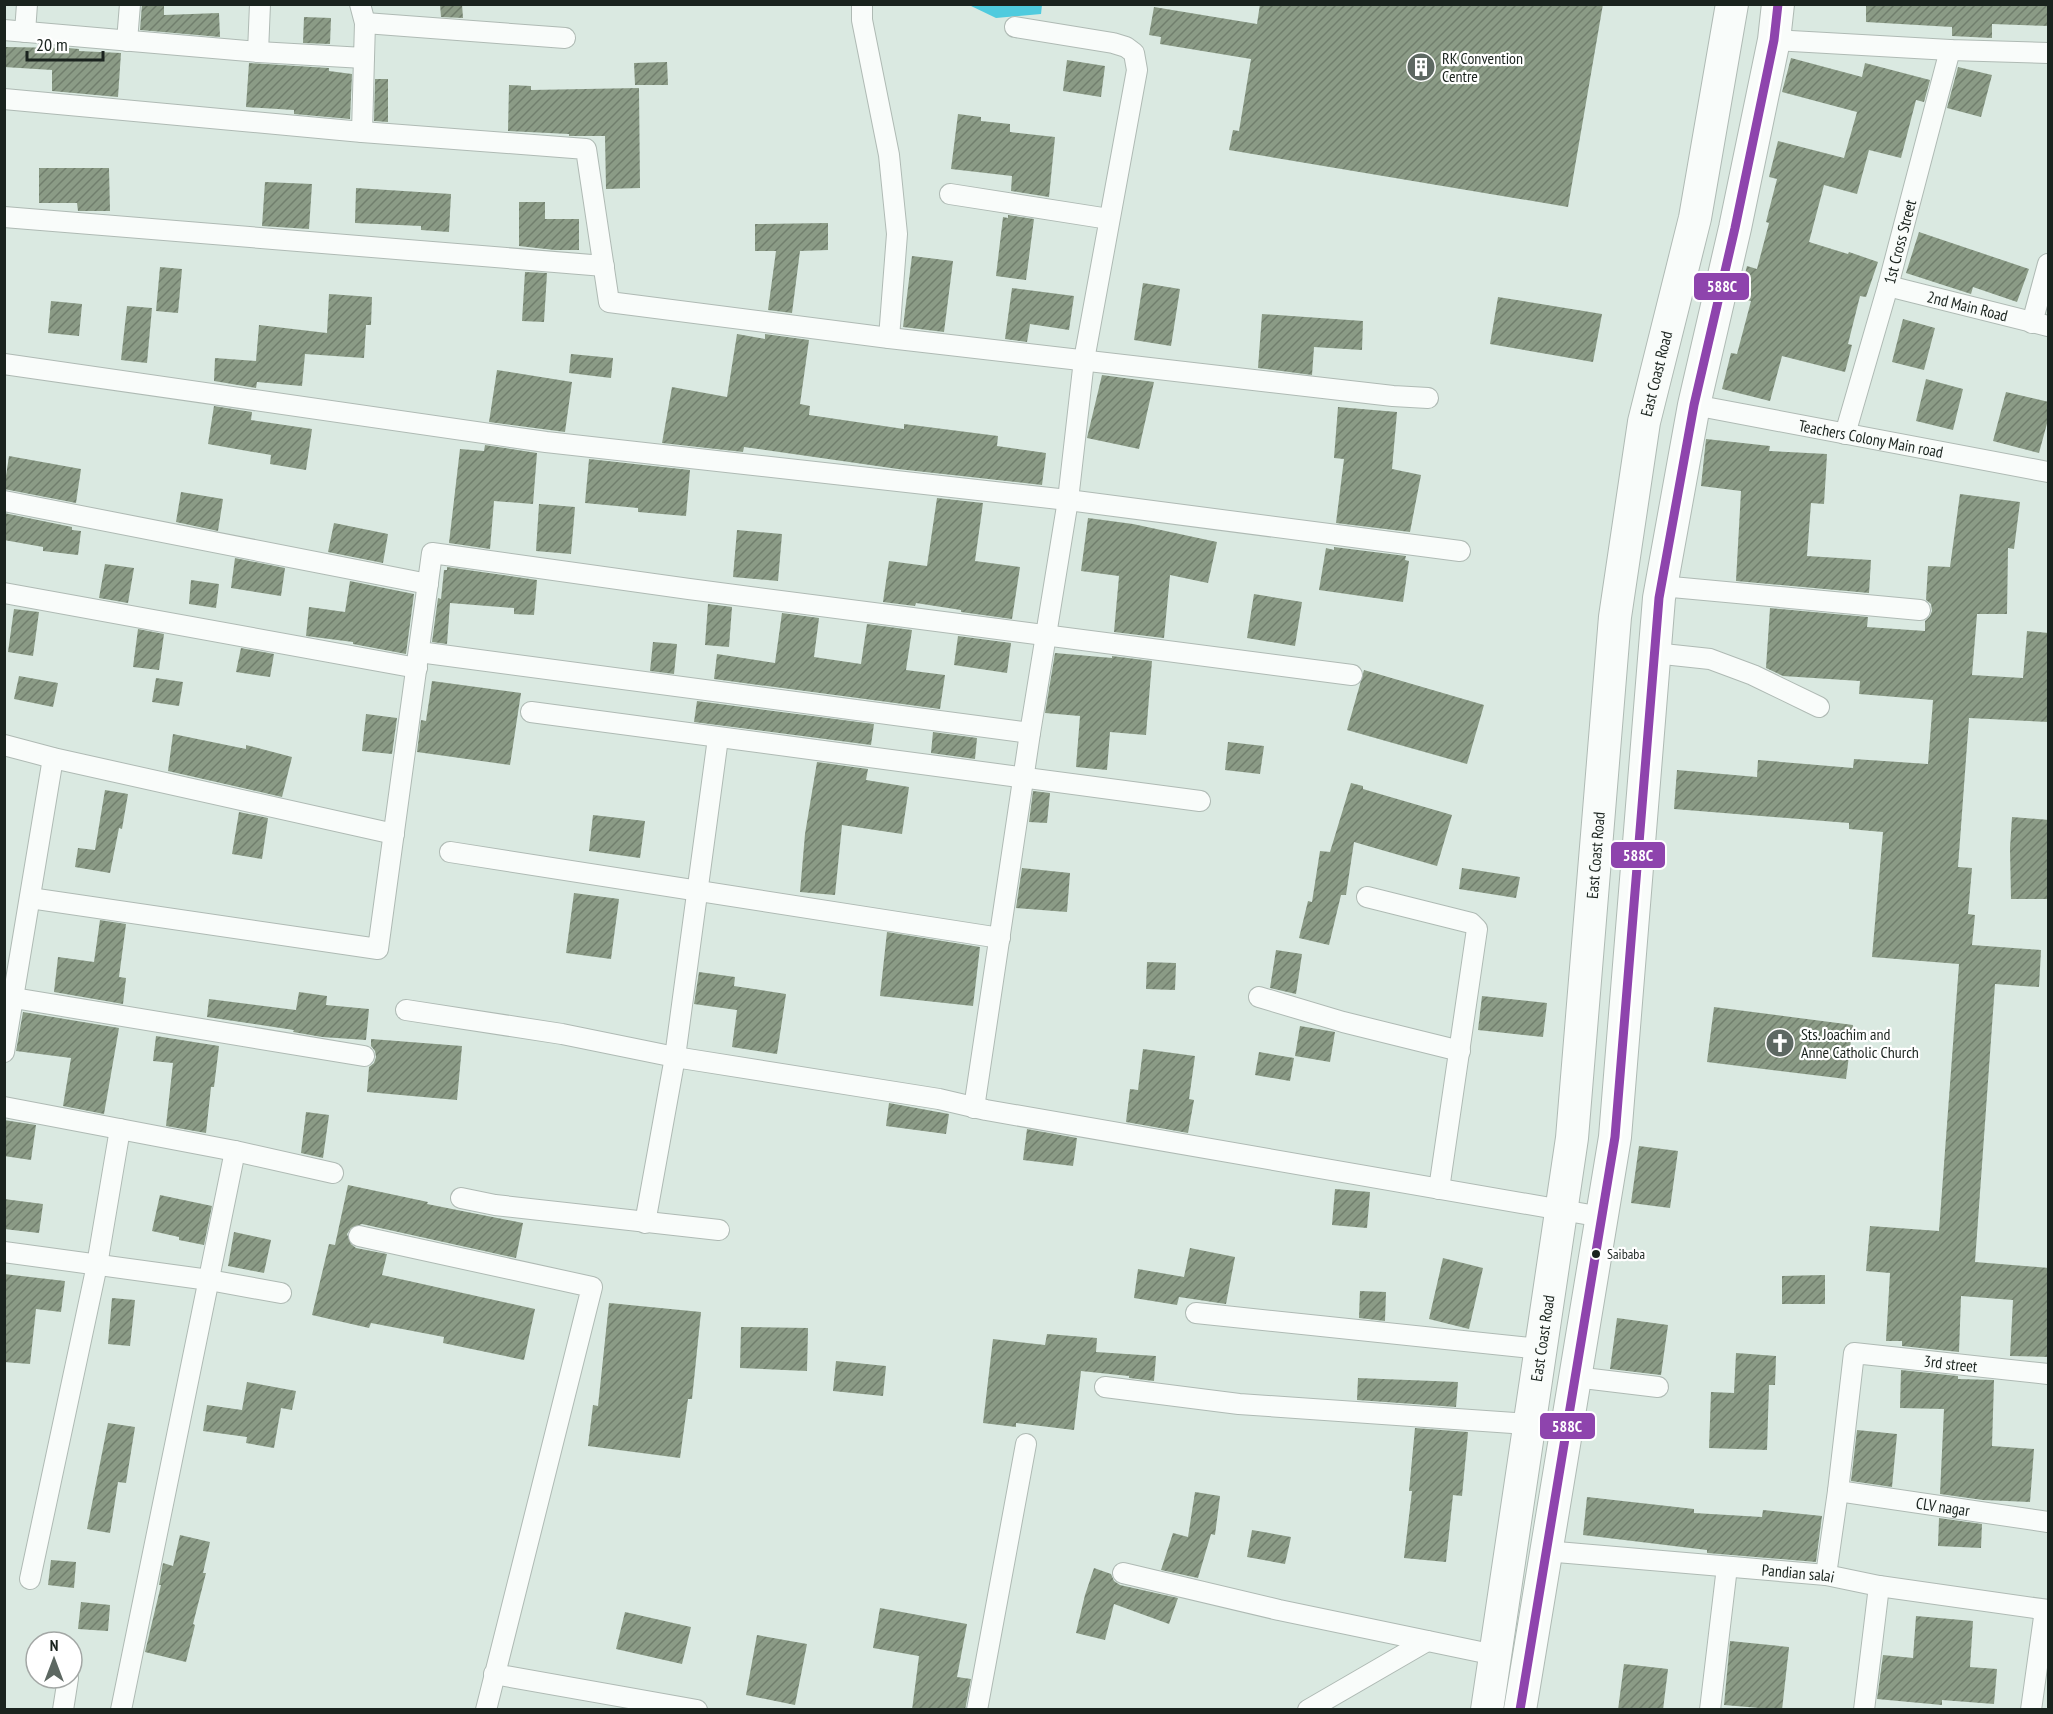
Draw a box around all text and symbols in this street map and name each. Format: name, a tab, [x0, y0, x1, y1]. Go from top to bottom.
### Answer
scale bar	[27, 24, 104, 62]
text: 20 m	[36, 33, 68, 56]
place label: RK Convention Centre	[1442, 48, 1523, 86]
building icon: RK Convention Centre	[1405, 51, 1437, 83]
street label: 1st Cross Street	[1879, 197, 1920, 286]
line badge: 588C	[1693, 272, 1750, 301]
text: 588C	[1707, 276, 1738, 296]
street label: 2nd Main Road	[1925, 286, 2010, 326]
street label: East Coast Road	[1636, 329, 1676, 418]
street label: Teachers Colony Main road	[1797, 415, 1945, 462]
street label: East Coast Road	[1582, 811, 1609, 900]
line badge: 588C	[1610, 841, 1666, 869]
text: 588C	[1623, 845, 1654, 865]
place label: Sts. Joachim and Anne Catholic Church	[1801, 1024, 1919, 1062]
church icon: Sts. Joachim and Anne Catholic Church	[1764, 1027, 1796, 1059]
place label: Saibaba	[1607, 1245, 1645, 1263]
marker: Saibaba	[1590, 1248, 1602, 1260]
street label: East Coast Road	[1526, 1293, 1559, 1383]
street label: 3rd street	[1923, 1351, 1979, 1376]
line badge: 588C	[1539, 1412, 1596, 1440]
text: 588C	[1552, 1416, 1583, 1436]
street label: CLV nagar	[1915, 1493, 1972, 1520]
street label: Pandian salai	[1761, 1560, 1836, 1587]
north arrow	[24, 1630, 84, 1690]
text: N	[50, 1635, 58, 1655]

